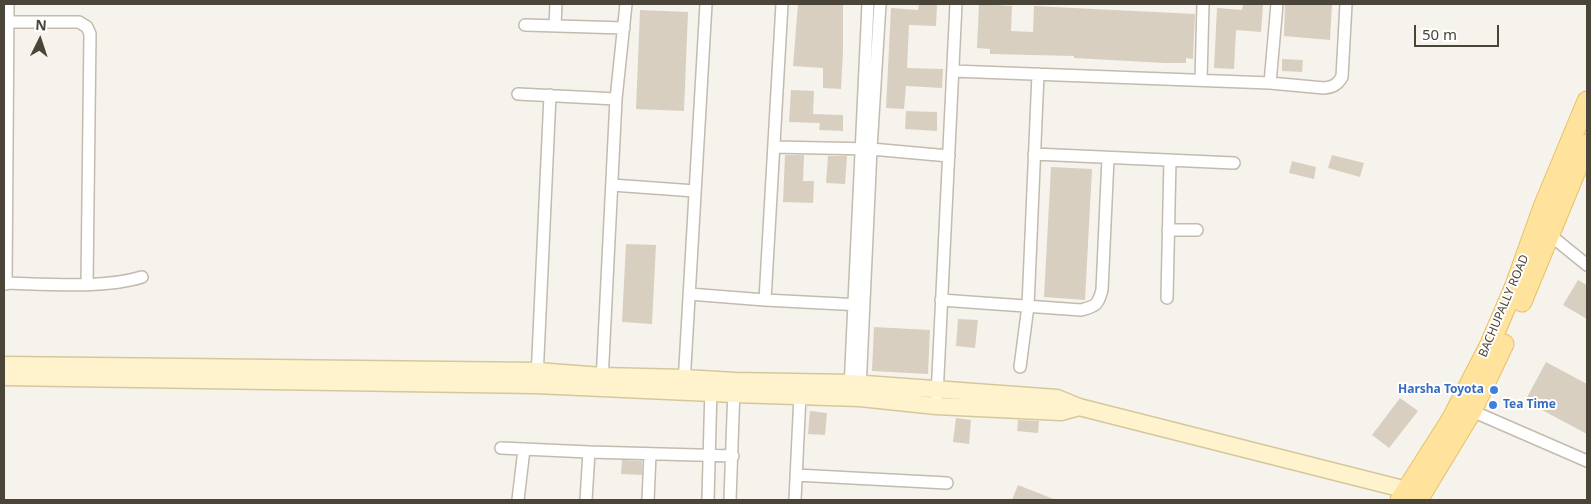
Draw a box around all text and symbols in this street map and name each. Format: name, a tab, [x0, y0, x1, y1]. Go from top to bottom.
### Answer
north arrow	[15, 15, 65, 65]
text: N	[35, 15, 47, 34]
scale bar	[1416, 15, 1501, 47]
text: 50 m	[1422, 24, 1457, 44]
street label: BACHUPALLY ROAD	[1476, 253, 1532, 359]
place label: Harsha Toyota	[1398, 383, 1484, 397]
marker: Harsha Toyota	[1488, 384, 1500, 396]
place label: Tea Time	[1503, 398, 1556, 412]
marker: Tea Time	[1487, 399, 1499, 411]

